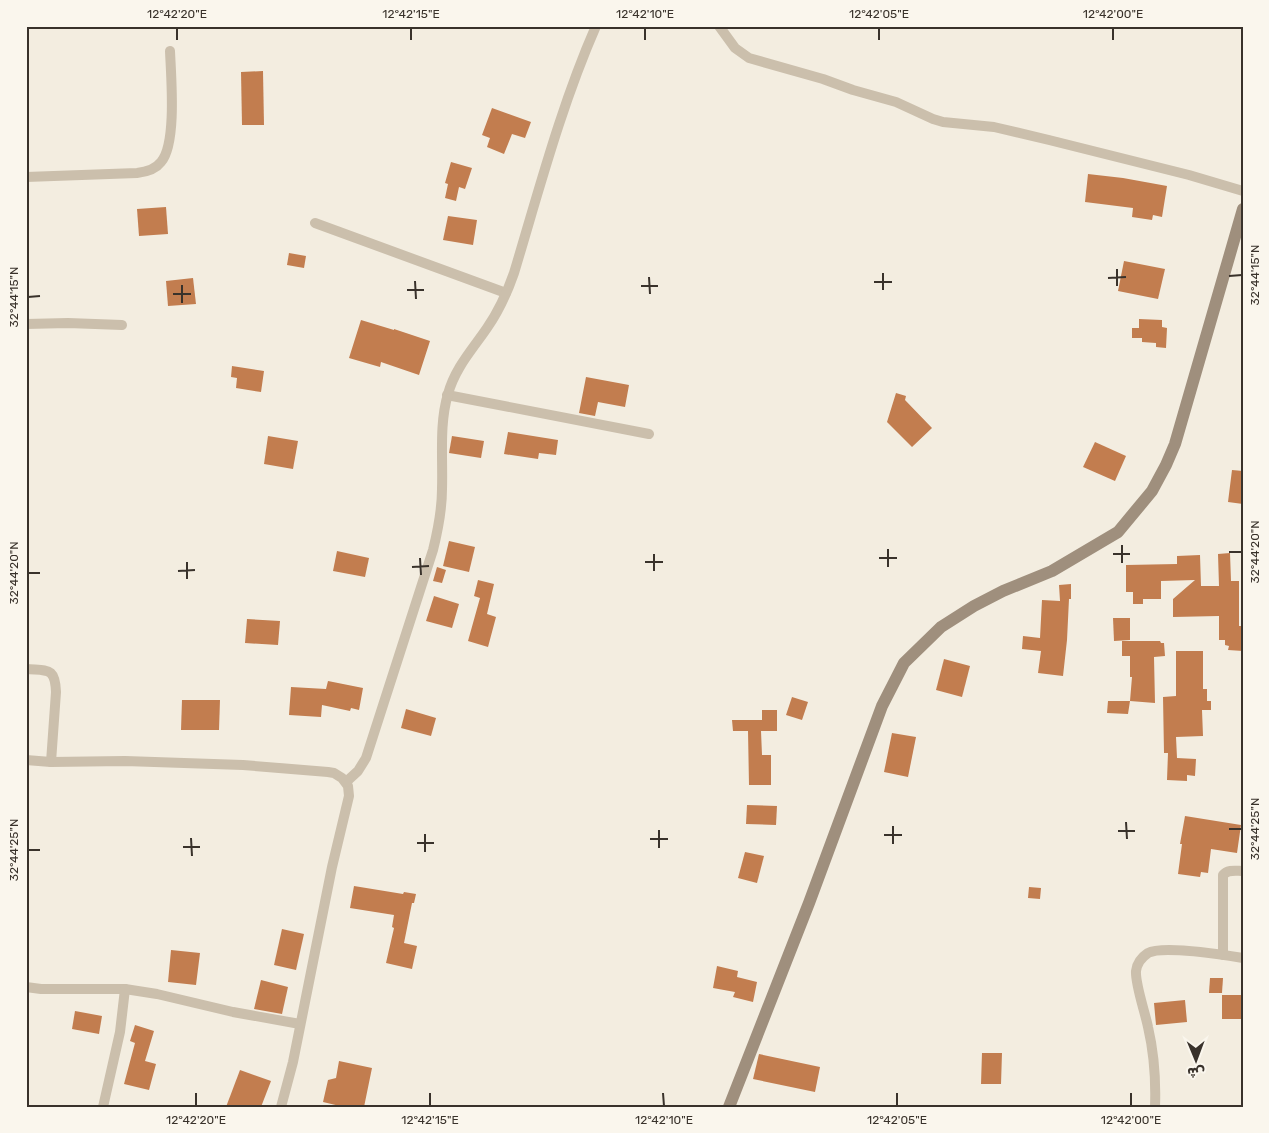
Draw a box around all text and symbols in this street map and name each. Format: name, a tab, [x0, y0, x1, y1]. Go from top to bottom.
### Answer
text: 12°42'20"E	[147, 7, 207, 21]
text: 12°42'15"E	[382, 7, 440, 21]
text: 12°42'10"E	[616, 7, 674, 21]
text: 12°42'05"E	[849, 7, 909, 21]
text: 12°42'00"E	[1083, 7, 1143, 21]
text: 32°44'15"N	[1248, 245, 1262, 305]
text: 32°44'15"N	[7, 267, 21, 327]
text: 32°44'20"N	[1248, 520, 1262, 584]
text: 32°44'20"N	[7, 541, 21, 605]
text: 32°44'25"N	[1248, 798, 1262, 860]
text: 32°44'25"N	[7, 819, 21, 881]
north arrow	[1172, 1036, 1222, 1086]
text: ش	[1187, 1064, 1205, 1081]
text: 12°42'20"E	[166, 1113, 226, 1127]
text: 12°42'15"E	[401, 1113, 459, 1127]
text: 12°42'10"E	[635, 1113, 693, 1127]
text: 12°42'05"E	[867, 1113, 927, 1127]
text: 12°42'00"E	[1101, 1113, 1161, 1127]

